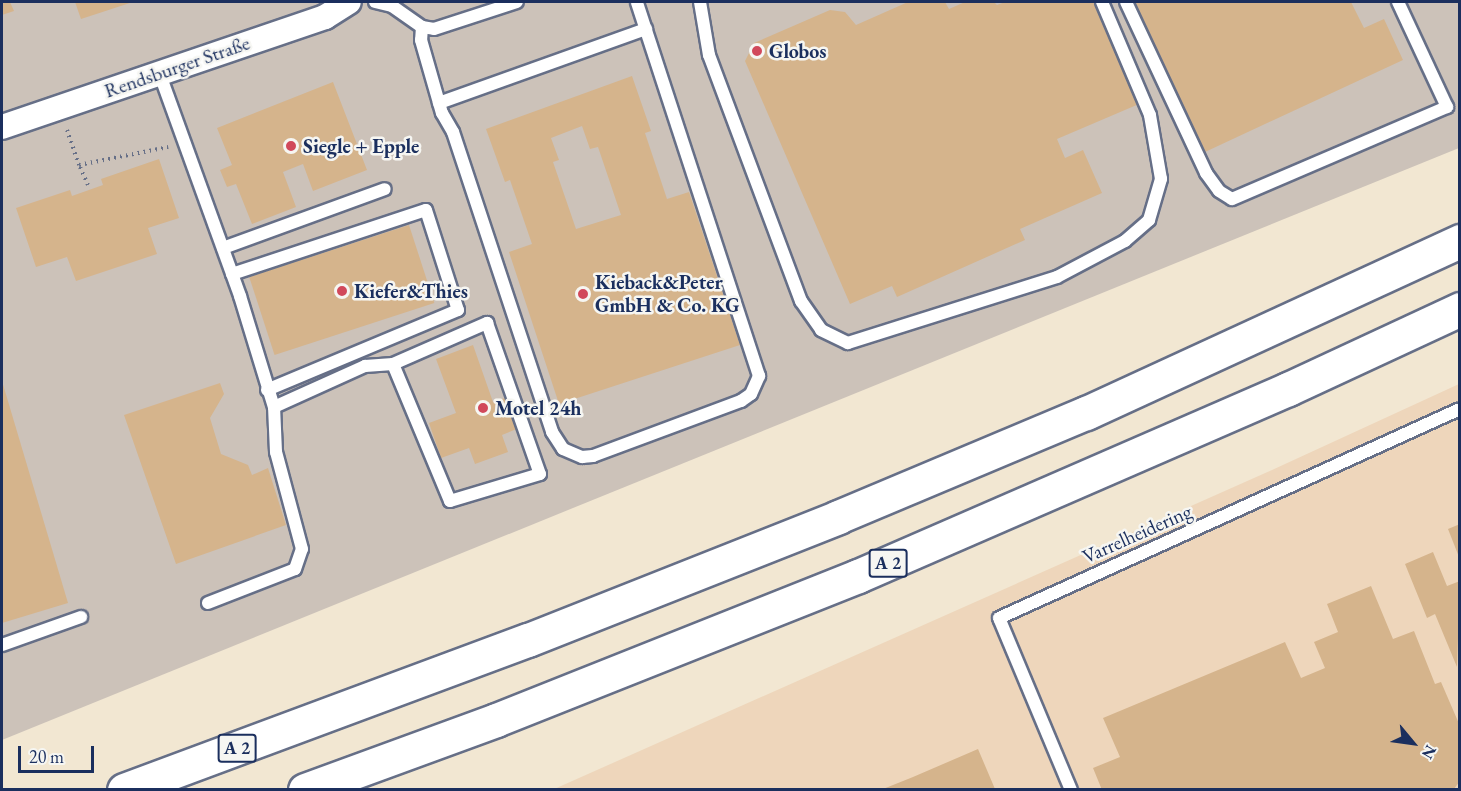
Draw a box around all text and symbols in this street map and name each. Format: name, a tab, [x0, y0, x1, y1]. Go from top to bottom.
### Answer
street label: Rendsburger Straße	[101, 31, 253, 103]
place label: Globos	[769, 39, 826, 63]
marker: Globos	[750, 44, 764, 58]
place label: Siegle + Epple	[303, 134, 419, 158]
marker: Siegle + Epple	[284, 139, 298, 153]
place label: Kieback&Peter GmbH & Co. KG	[595, 270, 740, 317]
place label: Kiefer&Thies	[354, 279, 468, 303]
marker: Kiefer&Thies	[335, 284, 349, 298]
marker: Kieback&Peter GmbH & Co. KG	[576, 287, 590, 301]
place label: Motel 24h	[495, 396, 581, 420]
marker: Motel 24h	[476, 401, 490, 415]
street label: Varrelheidering	[1079, 499, 1195, 569]
road number: A 2	[868, 548, 908, 578]
north arrow	[1383, 713, 1443, 773]
road number: A 2	[218, 733, 256, 763]
scale bar	[21, 734, 98, 772]
text: N	[1417, 741, 1442, 763]
text: 20 m	[29, 745, 64, 768]

